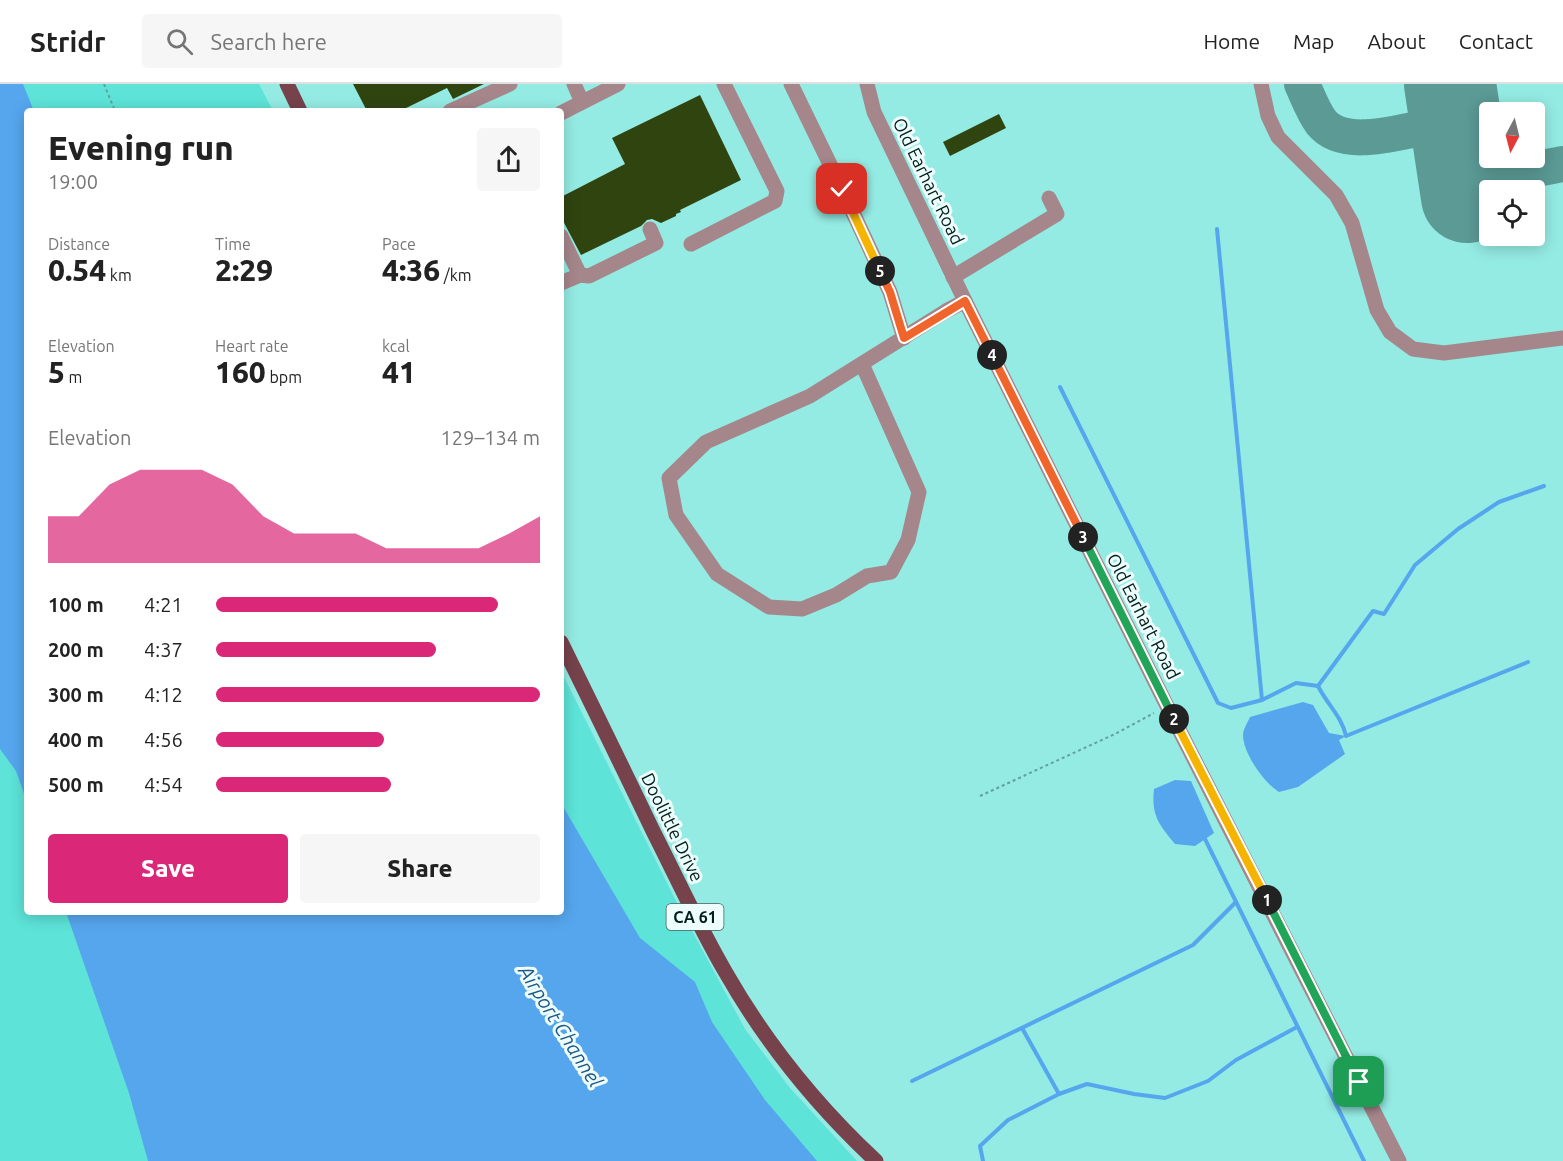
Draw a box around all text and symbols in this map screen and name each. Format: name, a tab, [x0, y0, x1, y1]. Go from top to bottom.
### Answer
search box	[142, 14, 562, 68]
icon: search	[163, 25, 196, 58]
text: Stridr	[30, 26, 106, 57]
text: Search here	[211, 29, 327, 54]
text: Home	[1203, 29, 1260, 53]
text: Map	[1293, 29, 1334, 53]
text: About	[1367, 29, 1426, 53]
text: Contact	[1459, 29, 1533, 53]
north arrow	[1479, 102, 1545, 168]
map controls	[1479, 102, 1545, 246]
street label: Old Earhart Road	[890, 114, 968, 248]
button: share	[477, 128, 540, 191]
text: Evening run	[48, 129, 234, 166]
pin	[816, 163, 867, 214]
text: 19:00	[48, 170, 98, 193]
icon: check	[825, 172, 858, 205]
button: locate	[1479, 180, 1545, 246]
text: Distance	[48, 235, 110, 253]
text: Time	[215, 235, 251, 253]
text: Pace	[382, 235, 416, 253]
text: 0.54	[48, 253, 106, 287]
text: 2:29	[215, 253, 273, 287]
text: 4:36	[382, 253, 440, 287]
pin: 5	[865, 256, 895, 286]
text: 5	[875, 262, 885, 280]
text: km	[106, 266, 132, 284]
text: /km	[440, 266, 472, 284]
text: Elevation	[48, 337, 115, 355]
text: Heart rate	[215, 337, 289, 355]
text: kcal	[382, 337, 410, 355]
pin: 4	[977, 340, 1007, 370]
text: 4	[987, 346, 997, 364]
text: 5	[48, 355, 65, 389]
text: 160	[215, 355, 266, 389]
text: 41	[382, 355, 416, 389]
text: m	[65, 368, 82, 386]
text: bpm	[266, 368, 302, 386]
text: Elevation	[48, 426, 131, 449]
text: 129–134 m	[441, 426, 540, 449]
pin: 3	[1068, 522, 1098, 552]
text: 3	[1078, 528, 1088, 546]
street label: Old Earhart Road	[1104, 550, 1184, 682]
text: 100 m	[48, 593, 104, 616]
text: 4:21	[144, 593, 183, 616]
text: 200 m	[48, 638, 104, 661]
text: 4:37	[144, 638, 183, 661]
text: 300 m	[48, 683, 104, 706]
text: 4:12	[144, 683, 183, 706]
pin: 2	[1159, 704, 1189, 734]
text: 2	[1169, 710, 1179, 728]
text: 400 m	[48, 728, 104, 751]
text: 4:56	[144, 728, 183, 751]
street label: Doolittle Drive	[638, 769, 708, 885]
text: 500 m	[48, 773, 104, 796]
text: 4:54	[144, 773, 183, 796]
button: Save	[48, 834, 288, 903]
button: Share	[300, 834, 540, 903]
pin: 1	[1252, 885, 1282, 915]
text: 1	[1262, 891, 1272, 909]
road number: CA 61	[666, 904, 724, 930]
water label: Airport Channel	[514, 960, 608, 1092]
pin	[1333, 1056, 1384, 1107]
icon: arrive	[1342, 1065, 1375, 1098]

